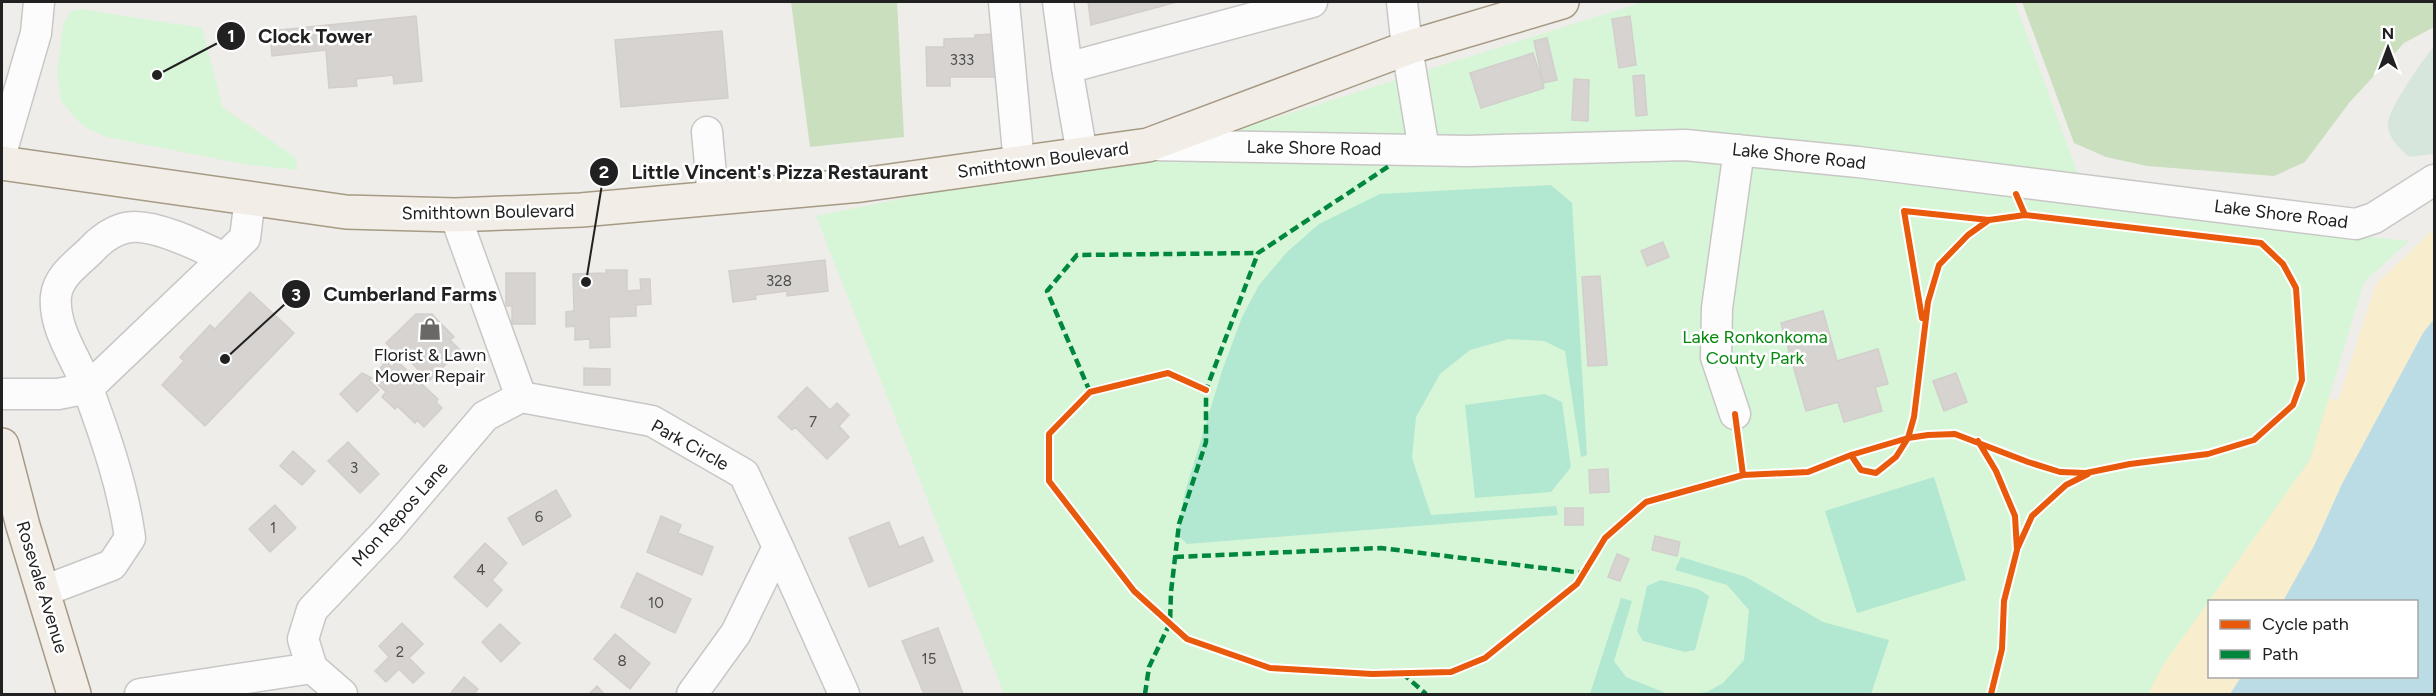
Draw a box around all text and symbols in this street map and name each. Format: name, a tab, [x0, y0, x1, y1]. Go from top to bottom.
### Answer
callout: Clock Tower	[216, 17, 384, 55]
north arrow	[2358, 18, 2418, 78]
text: Clock Tower	[258, 24, 372, 48]
text: N	[2382, 24, 2394, 43]
text: 1	[227, 25, 235, 47]
house number: 333	[950, 51, 974, 69]
street label: Lake Shore Road	[1246, 136, 1382, 160]
street label: Smithtown Boulevard	[956, 137, 1130, 183]
street label: Lake Shore Road	[1731, 138, 1867, 174]
callout: Little Vincent's Pizza Restaurant	[589, 153, 940, 191]
text: Little Vincent's Pizza Restaurant	[632, 160, 928, 184]
text: 2	[599, 161, 609, 183]
street label: Lake Shore Road	[2213, 195, 2349, 233]
street label: Smithtown Boulevard	[401, 199, 575, 225]
house number: 328	[766, 272, 792, 290]
callout: Cumberland Farms	[281, 275, 508, 313]
text: Cumberland Farms	[323, 282, 497, 306]
text: 3	[291, 284, 301, 306]
shop icon: Florist & Lawn Mower Repair	[417, 316, 443, 342]
park label: Lake Ronkonkoma County Park	[1682, 326, 1828, 369]
place label: Florist & Lawn Mower Repair	[374, 344, 486, 387]
house number: 7	[809, 413, 817, 431]
street label: Park Circle	[647, 415, 733, 475]
street label: Mon Repos Lane	[347, 457, 453, 571]
house number: 3	[350, 459, 358, 477]
house number: 6	[535, 508, 544, 526]
street label: Rosevale Avenue	[11, 518, 73, 656]
house number: 1	[270, 519, 276, 537]
house number: 4	[476, 561, 486, 579]
house number: 10	[648, 594, 664, 612]
legend	[2208, 600, 2418, 678]
text: Cycle path	[2262, 613, 2349, 635]
house number: 2	[396, 643, 404, 661]
text: Path	[2262, 643, 2298, 665]
house number: 15	[922, 650, 936, 668]
house number: 8	[617, 652, 627, 670]

